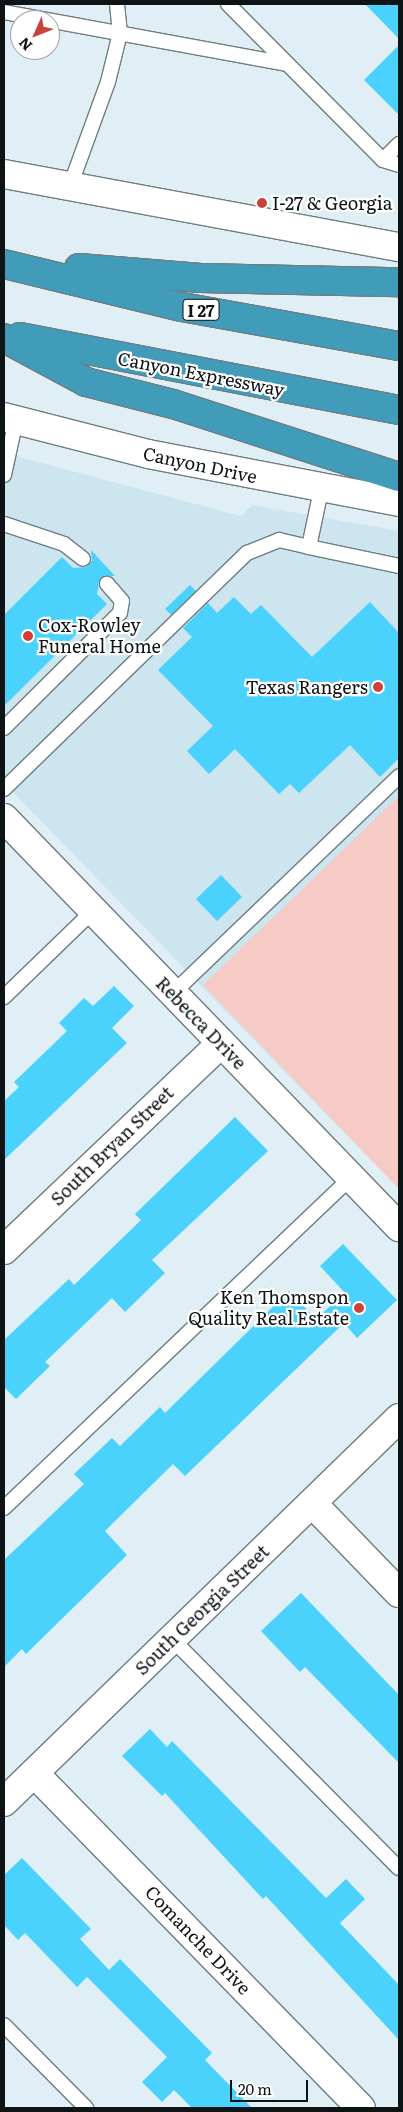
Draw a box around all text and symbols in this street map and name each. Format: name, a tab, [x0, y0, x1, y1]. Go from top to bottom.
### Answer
north arrow	[10, 10, 60, 60]
text: N	[14, 34, 36, 56]
place label: I-27 & Georgia	[272, 192, 392, 214]
marker: I-27 & Georgia	[256, 197, 268, 209]
road number: I 27	[182, 296, 220, 324]
street label: Canyon Expressway	[116, 347, 286, 401]
street label: Canyon Drive	[141, 442, 259, 488]
place label: Cox-Rowley Funeral Home	[38, 615, 161, 658]
marker: Cox-Rowley Funeral Home	[22, 630, 34, 642]
place label: Texas Rangers	[245, 676, 368, 698]
marker: Texas Rangers	[372, 681, 384, 693]
street label: Rebecca Drive	[152, 972, 250, 1074]
street label: South Bryan Street	[46, 1082, 178, 1210]
place label: Ken Thomspon Quality Real Estate	[188, 1287, 349, 1330]
marker: Ken Thomspon Quality Real Estate	[353, 1302, 365, 1314]
street label: South Georgia Street	[131, 1541, 273, 1679]
street label: Comanche Drive	[141, 1881, 255, 1999]
scale bar	[233, 2070, 310, 2102]
text: 20 m	[238, 2077, 272, 2100]

